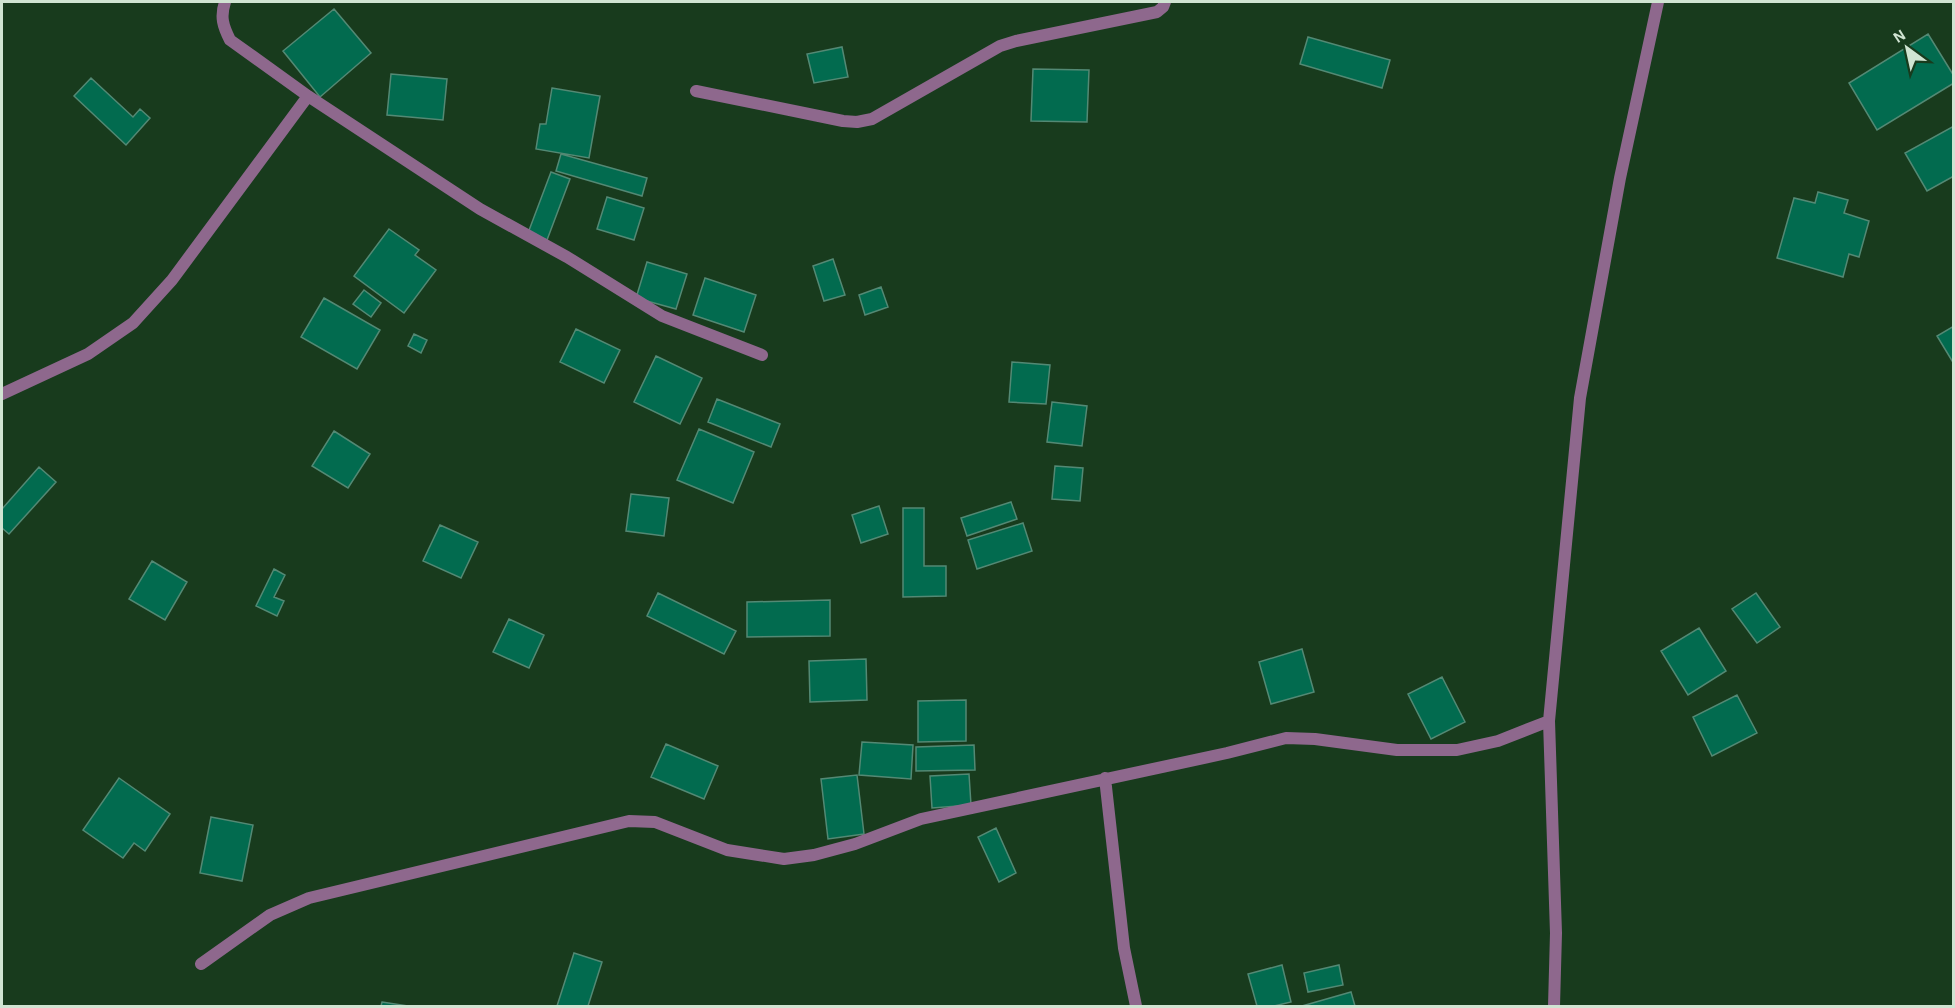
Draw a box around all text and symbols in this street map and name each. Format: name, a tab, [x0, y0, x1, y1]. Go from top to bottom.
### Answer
north arrow	[1877, 18, 1937, 78]
text: N	[1890, 27, 1908, 46]

